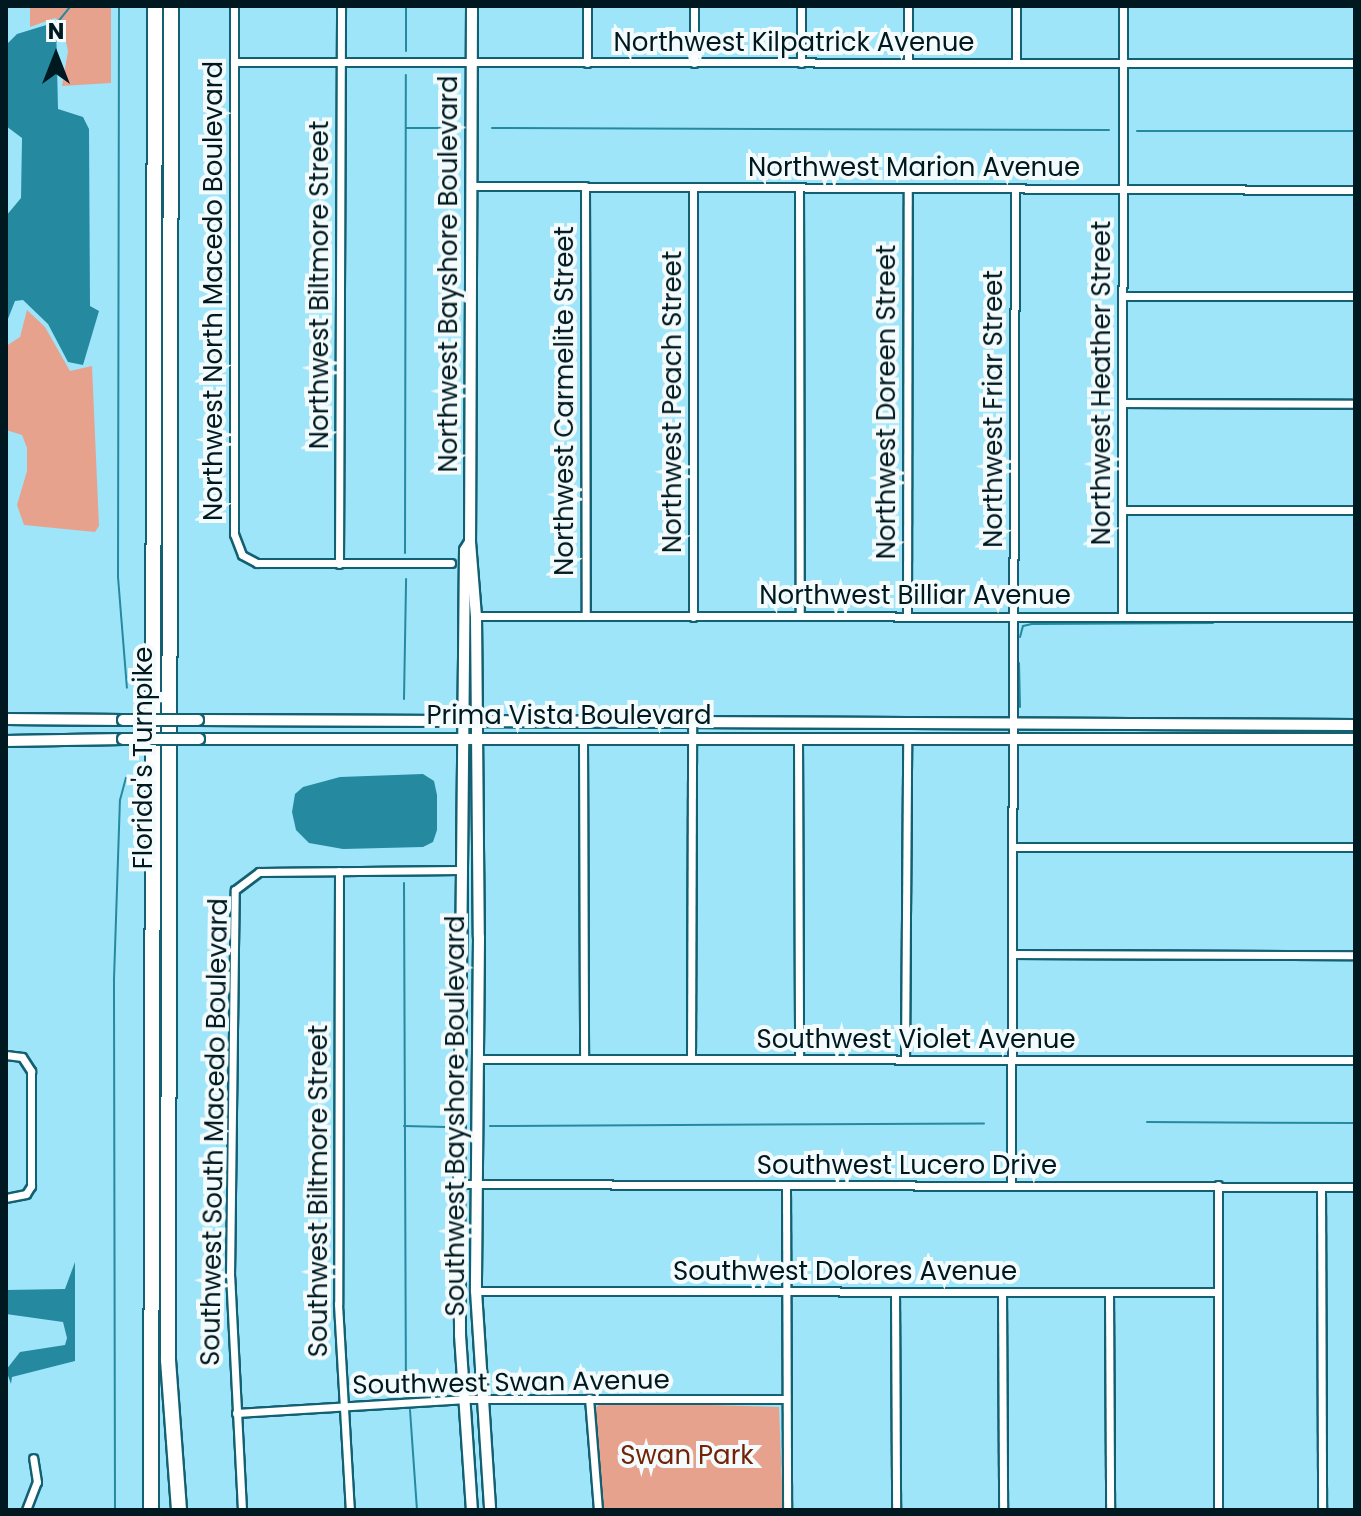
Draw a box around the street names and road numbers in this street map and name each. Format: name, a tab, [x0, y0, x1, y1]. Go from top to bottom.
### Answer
street label: Northwest Kilpatrick Avenue	[614, 27, 974, 59]
street label: Northwest North Macedo Boulevard	[198, 61, 230, 521]
street label: Northwest Bayshore Boulevard	[433, 75, 465, 473]
street label: Northwest Biltmore Street	[304, 121, 336, 449]
street label: Northwest Marion Avenue	[748, 152, 1080, 184]
street label: Northwest Heather Street	[1086, 221, 1118, 545]
street label: Northwest Carmelite Street	[549, 226, 581, 576]
street label: Northwest Doreen Street	[871, 245, 903, 559]
street label: Northwest Peach Street	[657, 251, 689, 553]
street label: Northwest Friar Street	[978, 270, 1010, 548]
street label: Northwest Billiar Avenue	[759, 580, 1071, 612]
street label: Florida's Turnpike	[128, 647, 160, 869]
street label: Prima Vista Boulevard	[426, 700, 712, 732]
street label: Southwest South Macedo Boulevard	[195, 898, 235, 1366]
street label: Southwest Bayshore Boulevard	[440, 916, 472, 1316]
street label: Southwest Violet Avenue	[756, 1024, 1076, 1056]
street label: Southwest Biltmore Street	[303, 1025, 335, 1357]
street label: Southwest Lucero Drive	[757, 1150, 1057, 1182]
street label: Southwest Dolores Avenue	[673, 1256, 1017, 1288]
street label: Southwest Swan Avenue	[352, 1365, 670, 1401]

